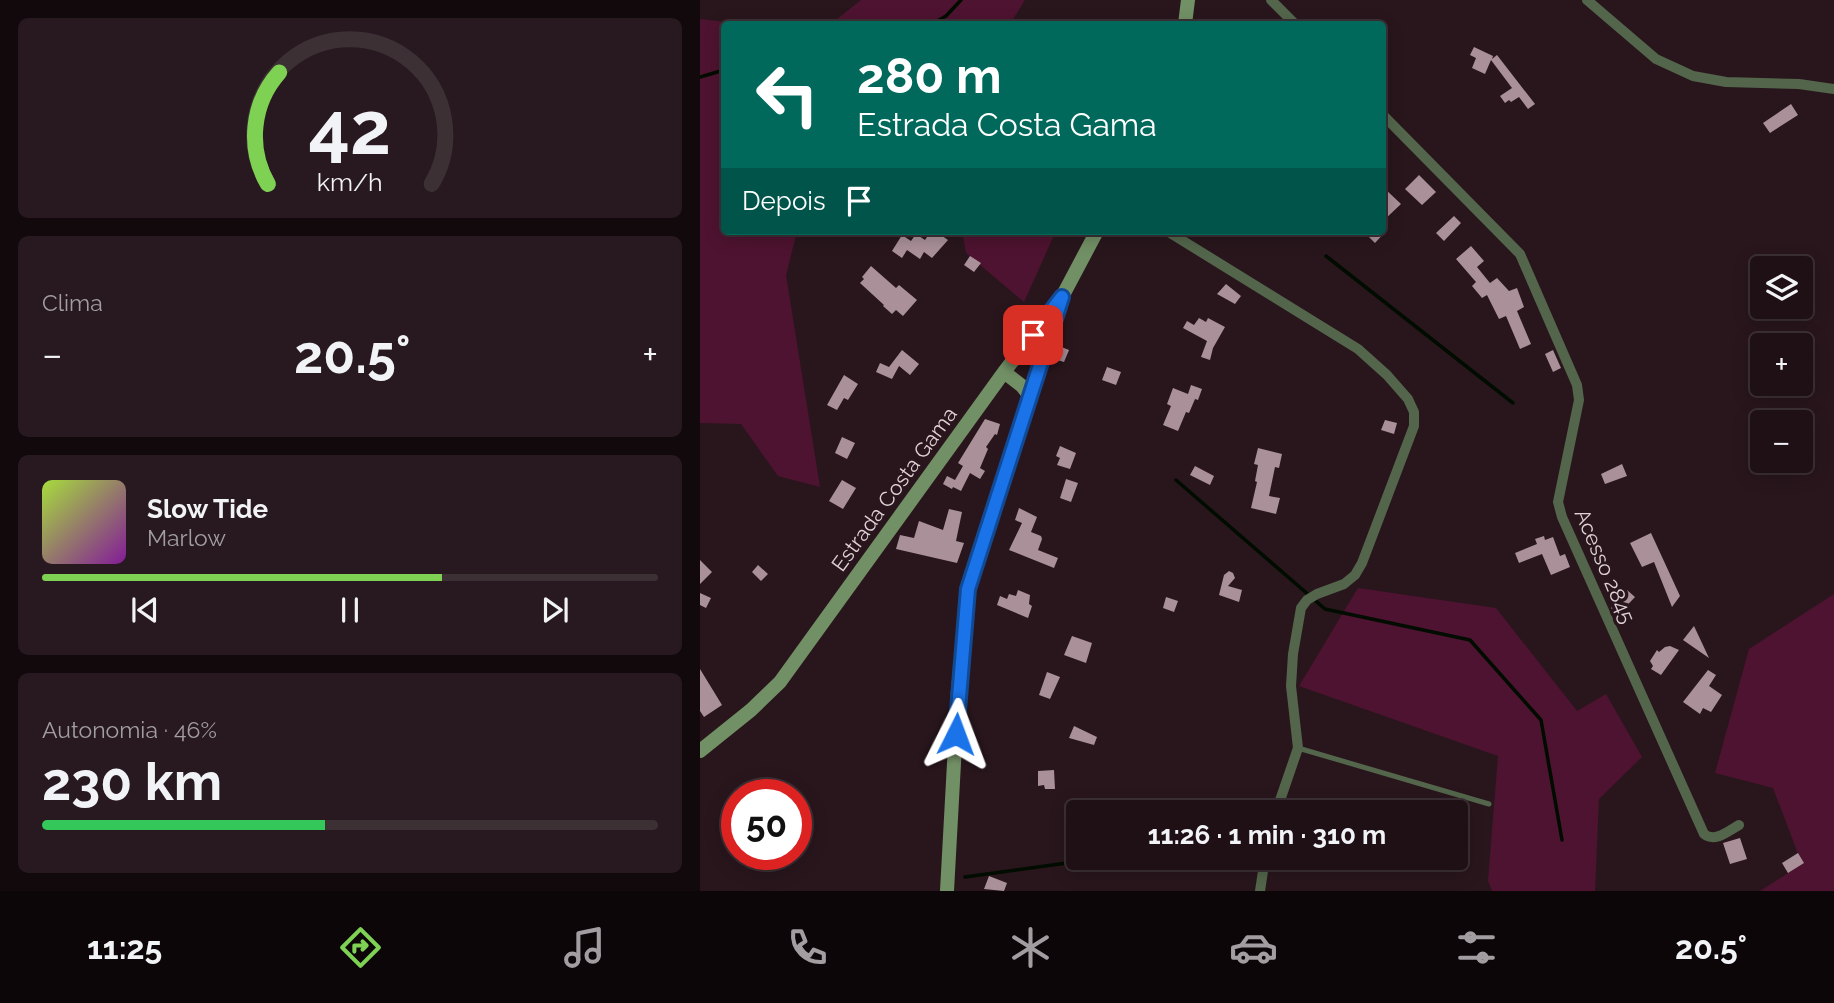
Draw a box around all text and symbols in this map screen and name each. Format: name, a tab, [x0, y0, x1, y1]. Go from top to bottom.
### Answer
text: 280 m	[857, 47, 1002, 104]
icon: left	[742, 49, 833, 140]
text: 42	[309, 87, 391, 172]
text: Estrada Costa Gama	[857, 106, 1157, 143]
text: km/h	[317, 167, 383, 197]
icon: arrive	[840, 182, 878, 220]
text: Depois	[742, 186, 826, 216]
map controls	[1750, 256, 1813, 473]
button: layers	[1750, 256, 1813, 319]
text: Clima	[42, 289, 103, 316]
pin	[1003, 305, 1063, 365]
icon: arrive	[1014, 316, 1052, 354]
text: 20.5°	[294, 324, 411, 385]
text: −	[42, 332, 62, 377]
text: +	[642, 332, 658, 377]
button: +	[1750, 333, 1813, 396]
street label: Estrada Costa Gama	[826, 402, 962, 576]
button: −	[1750, 410, 1813, 473]
text: Slow Tide	[147, 494, 268, 524]
street label: Acesso 2845	[1570, 505, 1640, 627]
text: Marlow	[147, 524, 226, 551]
icon: previous	[126, 591, 164, 629]
icon: pause	[331, 591, 369, 629]
icon: next	[536, 591, 574, 629]
position arrow	[919, 697, 993, 771]
text: Autonomia · 46%	[42, 716, 217, 743]
text: 230 km	[42, 751, 222, 812]
speed limit sign: 50	[721, 779, 812, 870]
text: 11:26 · 1 min · 310 m	[1148, 820, 1386, 850]
icon: directions	[336, 923, 385, 972]
icon: music	[560, 923, 609, 972]
icon: phone	[783, 923, 832, 972]
icon: climate	[1006, 923, 1055, 972]
icon: car	[1229, 923, 1278, 972]
icon: filters	[1452, 923, 1501, 972]
text: 11:25	[87, 929, 162, 966]
text: 20.5°	[1675, 929, 1747, 966]

